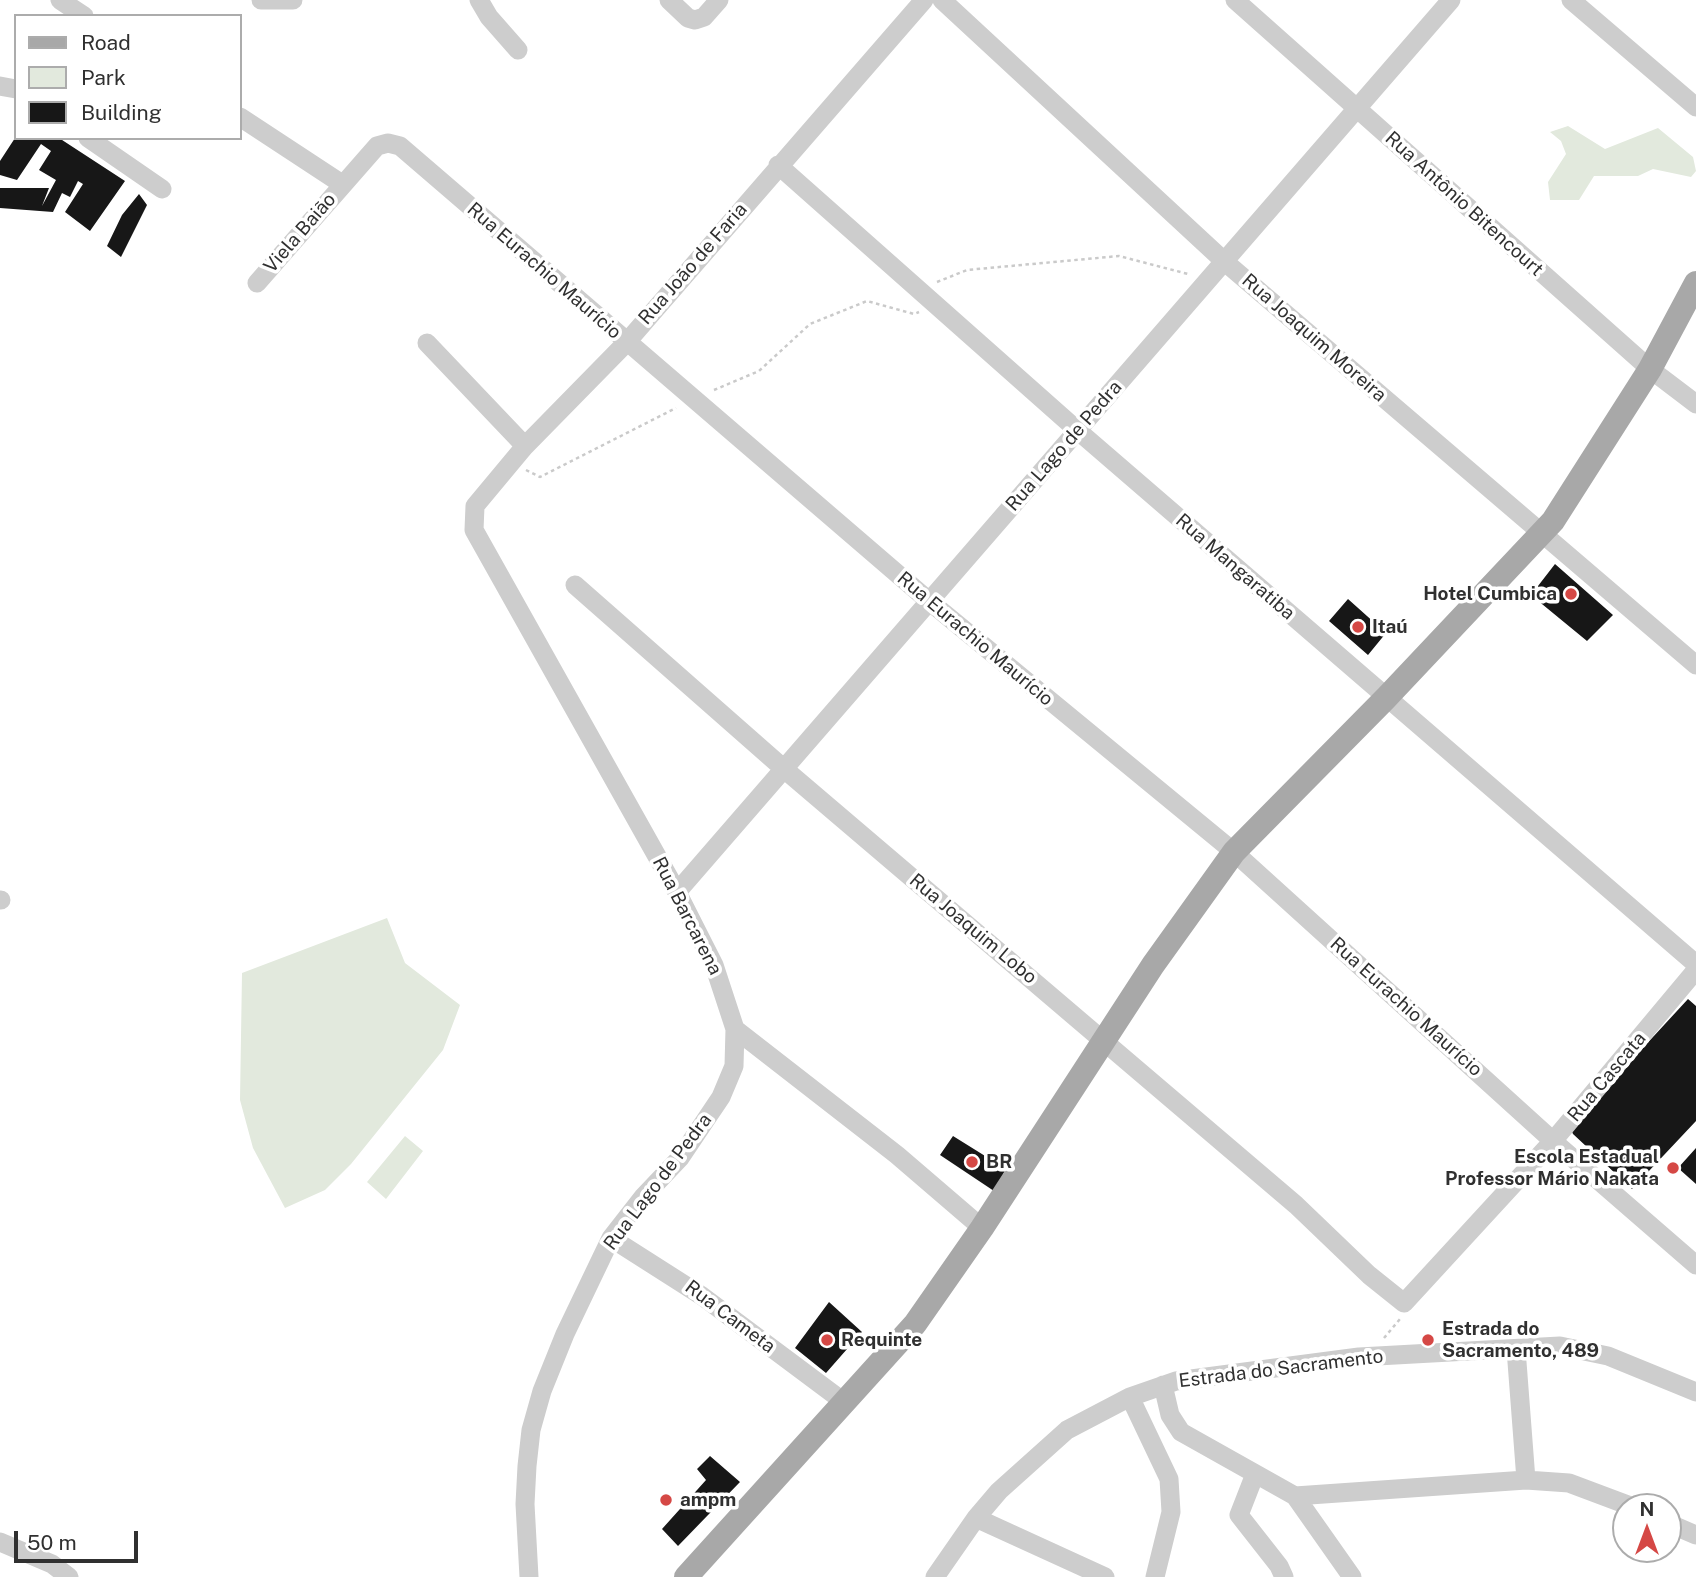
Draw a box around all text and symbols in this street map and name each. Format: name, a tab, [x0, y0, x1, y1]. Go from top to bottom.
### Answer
legend	[14, 14, 242, 140]
text: Road	[81, 30, 131, 55]
text: Park	[81, 65, 126, 90]
text: Building	[81, 100, 162, 125]
street label: Rua Antônio Bitencourt	[1380, 127, 1548, 281]
street label: Viela Baião	[259, 188, 341, 278]
street label: Rua Eurachio Maurício	[462, 198, 626, 344]
street label: Rua João de Faria	[634, 199, 752, 329]
street label: Rua Joaquim Moreira	[1237, 269, 1391, 407]
street label: Rua Lago de Pedra	[1001, 376, 1127, 516]
street label: Rua Mangaratiba	[1171, 509, 1299, 625]
street label: Rua Eurachio Maurício	[892, 567, 1058, 711]
place label: Hotel Cumbica	[1423, 583, 1557, 605]
marker: Hotel Cumbica	[1563, 586, 1579, 602]
place label: Itaú	[1372, 616, 1408, 638]
marker: Itaú	[1350, 619, 1366, 635]
street label: Rua Barcarena	[647, 853, 727, 979]
street label: Rua Joaquim Lobo	[905, 869, 1041, 989]
street label: Rua Eurachio Maurício	[1325, 933, 1487, 1081]
street label: Rua Cascata	[1563, 1028, 1651, 1126]
street label: Rua Lago de Pedra	[599, 1109, 717, 1255]
place label: Escola Estadual Professor Mário Nakata	[1445, 1146, 1659, 1190]
place label: BR	[986, 1151, 1012, 1173]
marker: BR	[964, 1154, 980, 1170]
marker: Escola Estadual Professor Mário Nakata	[1665, 1160, 1681, 1176]
street label: Rua Cameta	[680, 1276, 780, 1358]
place label: Estrada do Sacramento, 489	[1442, 1318, 1599, 1362]
place label: Requinte	[841, 1329, 922, 1351]
marker: Requinte	[819, 1332, 835, 1348]
marker: Estrada do Sacramento, 489	[1420, 1332, 1436, 1348]
street label: Estrada do Sacramento	[1178, 1345, 1384, 1393]
place label: ampm	[680, 1489, 736, 1511]
marker: ampm	[658, 1492, 674, 1508]
north arrow	[1612, 1493, 1682, 1563]
text: N	[1640, 1498, 1654, 1520]
scale bar	[18, 1518, 142, 1562]
text: 50 m	[27, 1530, 77, 1555]

